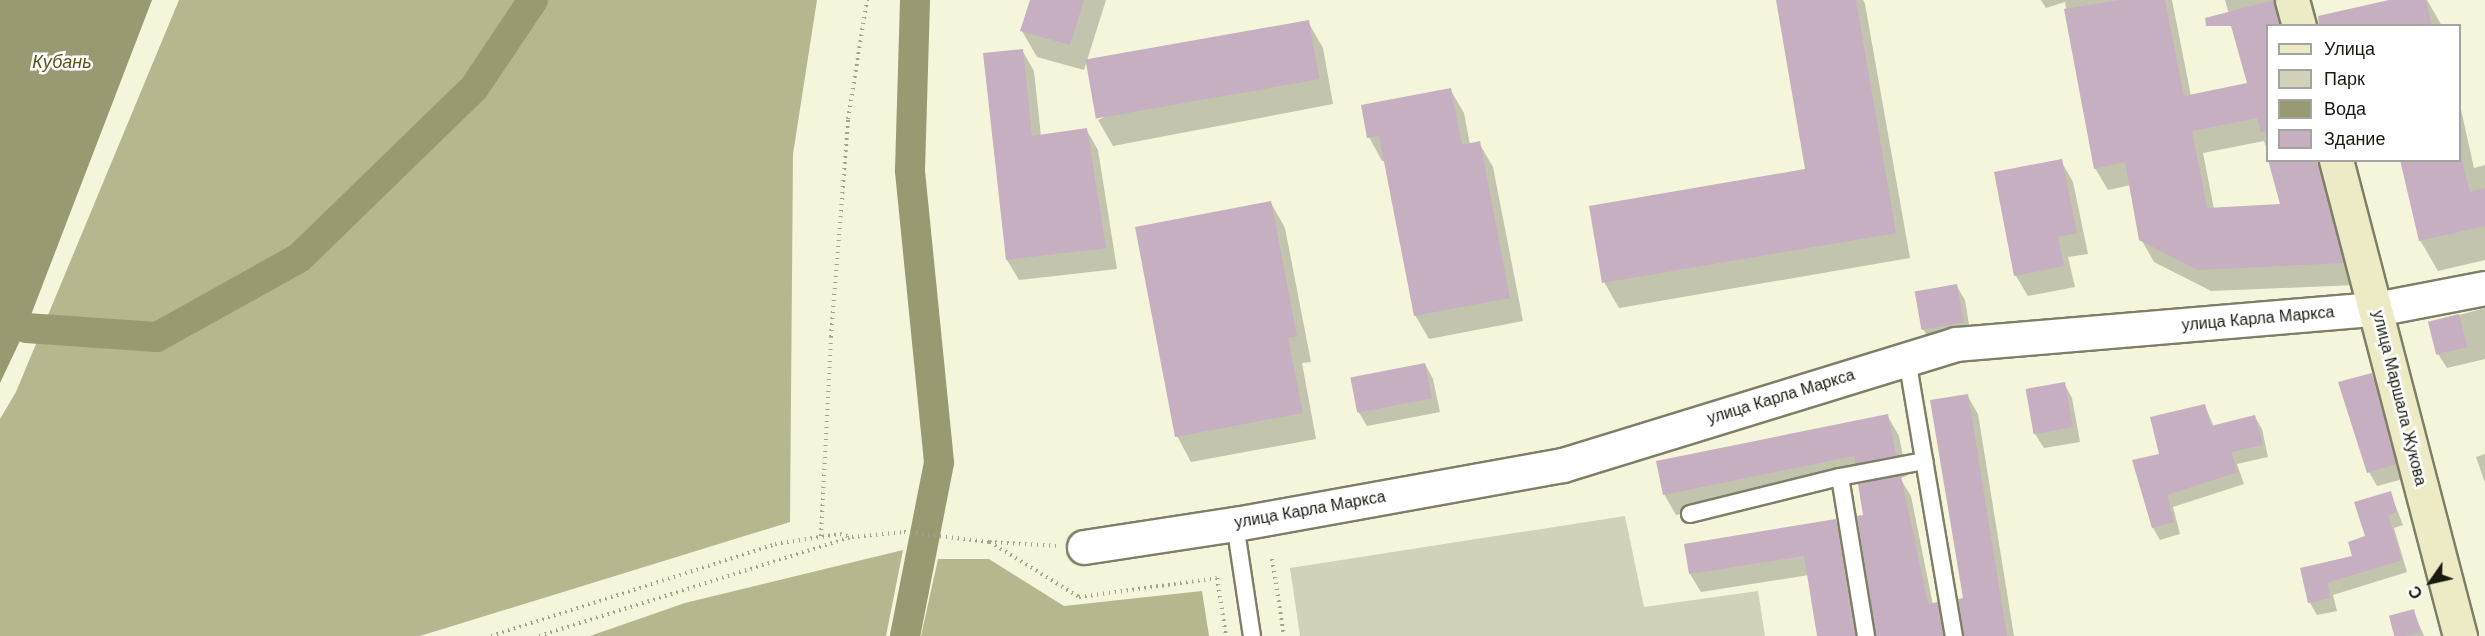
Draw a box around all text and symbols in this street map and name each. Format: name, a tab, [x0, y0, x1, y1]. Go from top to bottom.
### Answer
legend	[2266, 24, 2461, 162]
text: Улица	[2324, 39, 2375, 59]
water label: Кубань	[32, 51, 92, 73]
text: Парк	[2324, 69, 2365, 89]
text: Вода	[2324, 99, 2366, 119]
text: Здание	[2324, 129, 2385, 149]
street label: улица Карла Маркса	[2181, 303, 2335, 335]
street label: улица Маршала Жукова	[2368, 308, 2430, 488]
street label: улица Карла Маркса	[1705, 365, 1857, 429]
street label: улица Карла Маркса	[1233, 487, 1387, 533]
north arrow	[2401, 552, 2461, 612]
text: С	[2405, 583, 2426, 602]

